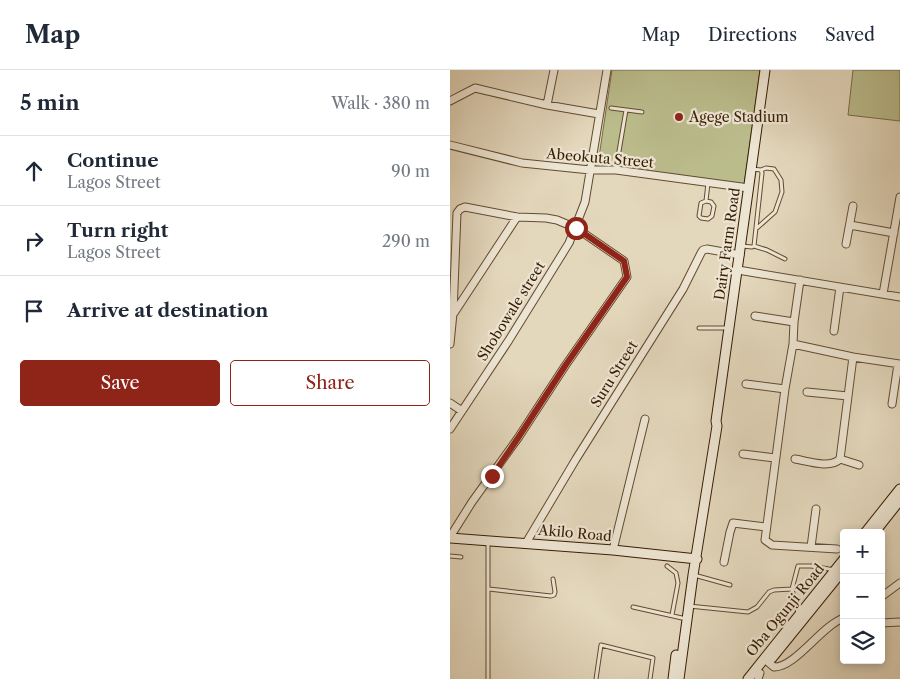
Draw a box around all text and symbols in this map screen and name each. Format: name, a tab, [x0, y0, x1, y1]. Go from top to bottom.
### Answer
text: Map	[25, 20, 80, 49]
text: Map	[641, 24, 680, 46]
text: Directions	[708, 24, 797, 46]
text: Saved	[825, 24, 875, 46]
text: 5 min	[20, 90, 80, 115]
text: Walk · 380 m	[331, 93, 430, 113]
place label: Agege Stadium	[688, 108, 789, 126]
marker: Agege Stadium	[673, 111, 685, 123]
street label: Abeokuta Street	[545, 144, 654, 172]
text: Continue	[67, 149, 159, 172]
icon: ahead	[20, 157, 48, 185]
text: 90 m	[391, 161, 430, 181]
text: Lagos Street	[67, 172, 161, 192]
street label: Dairy Farm Road	[710, 186, 744, 301]
route start	[565, 217, 588, 240]
text: Turn right	[67, 219, 168, 242]
icon: right	[20, 227, 48, 255]
text: 290 m	[382, 231, 430, 251]
text: Lagos Street	[67, 242, 161, 262]
street label: Shobowale street	[473, 258, 549, 364]
icon: arrive	[20, 297, 48, 325]
text: Arrive at destination	[67, 299, 268, 322]
street label: Suru Street	[587, 337, 642, 411]
button: Save	[20, 360, 220, 406]
button: Share	[230, 360, 430, 406]
route end	[481, 465, 504, 488]
street label: Akilo Road	[536, 521, 613, 545]
map controls	[840, 529, 885, 664]
button: +	[840, 529, 885, 574]
street label: Oba Ogunji Road	[742, 560, 828, 660]
button: −	[840, 574, 885, 619]
button: layers	[840, 619, 885, 664]

